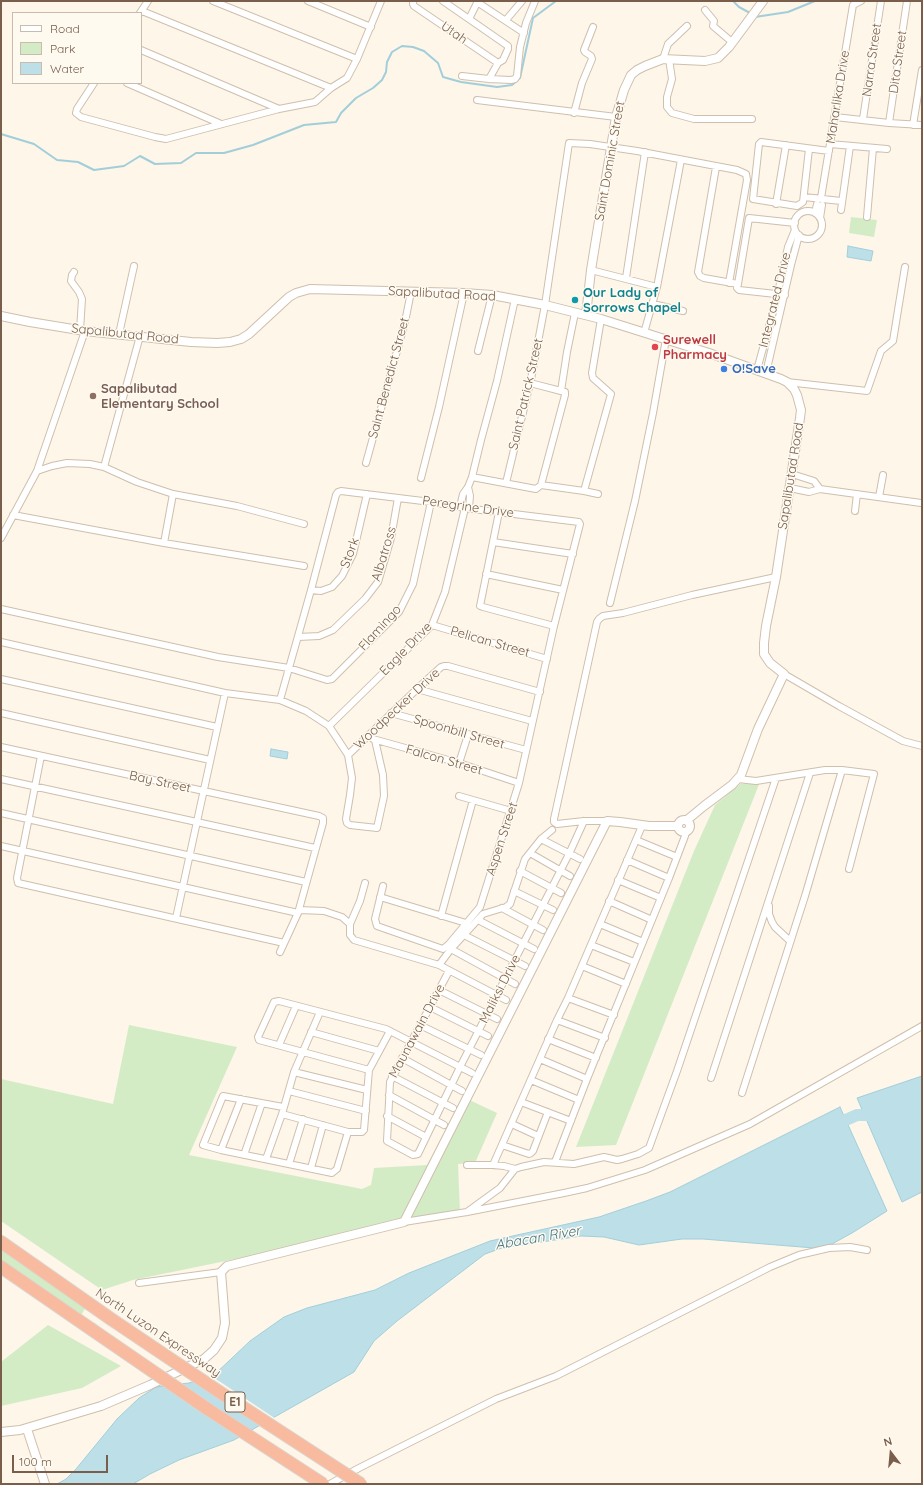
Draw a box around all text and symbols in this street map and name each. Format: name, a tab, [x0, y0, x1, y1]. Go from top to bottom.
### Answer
legend	[12, 12, 142, 84]
street label: Utah	[438, 18, 470, 48]
text: Road	[50, 21, 80, 36]
street label: Narra Street	[859, 22, 885, 98]
street label: Dita Street	[886, 29, 910, 95]
text: Park	[50, 41, 75, 56]
street label: Maharlika Drive	[823, 49, 853, 145]
text: Water	[50, 61, 84, 76]
street label: Saint Dominic Street	[592, 100, 628, 222]
street label: Integrated Drive	[756, 251, 794, 349]
street label: Sapalibutad Road	[388, 283, 496, 305]
place label: Our Lady of Sorrows Chapel	[583, 285, 681, 316]
marker: Our Lady of Sorrows Chapel	[570, 295, 580, 305]
street label: Saint Benedict Street	[365, 316, 413, 440]
street label: Sapalibutad Road	[71, 321, 179, 347]
place label: Surewell Pharmacy	[663, 332, 727, 363]
street label: Saint Patrick Street	[506, 337, 546, 451]
marker: Surewell Pharmacy	[650, 342, 660, 352]
place label: O!Save	[732, 361, 776, 377]
marker: O!Save	[719, 364, 729, 374]
place label: Sapalibutad Elementary School	[101, 381, 219, 412]
marker: Sapalibutad Elementary School	[88, 391, 98, 401]
street label: Sapalibutad Road	[775, 421, 807, 531]
street label: Peregrine Drive	[421, 493, 515, 521]
street label: Albatross	[368, 525, 400, 583]
street label: Stork	[337, 536, 363, 570]
street label: Flamingo	[355, 602, 405, 654]
street label: Eagle Drive	[377, 619, 435, 679]
street label: Pelican Street	[448, 623, 532, 661]
street label: Woodpecker Drive	[351, 665, 443, 753]
street label: Spoonbill Street	[412, 712, 506, 752]
street label: Falcon Street	[404, 742, 484, 778]
street label: Bay Street	[128, 768, 192, 796]
street label: Aspen Street	[483, 800, 521, 878]
street label: Maliksi Drive	[476, 952, 524, 1026]
street label: Maunawain Drive	[386, 981, 448, 1081]
water label: Abacan River	[494, 1222, 582, 1254]
street label: North Luzon Expressway	[92, 1285, 224, 1381]
road number: E1	[225, 1392, 245, 1412]
north arrow	[871, 1433, 911, 1473]
text: N	[882, 1434, 894, 1449]
scale bar	[14, 1447, 110, 1473]
text: 100 m	[19, 1454, 52, 1469]

